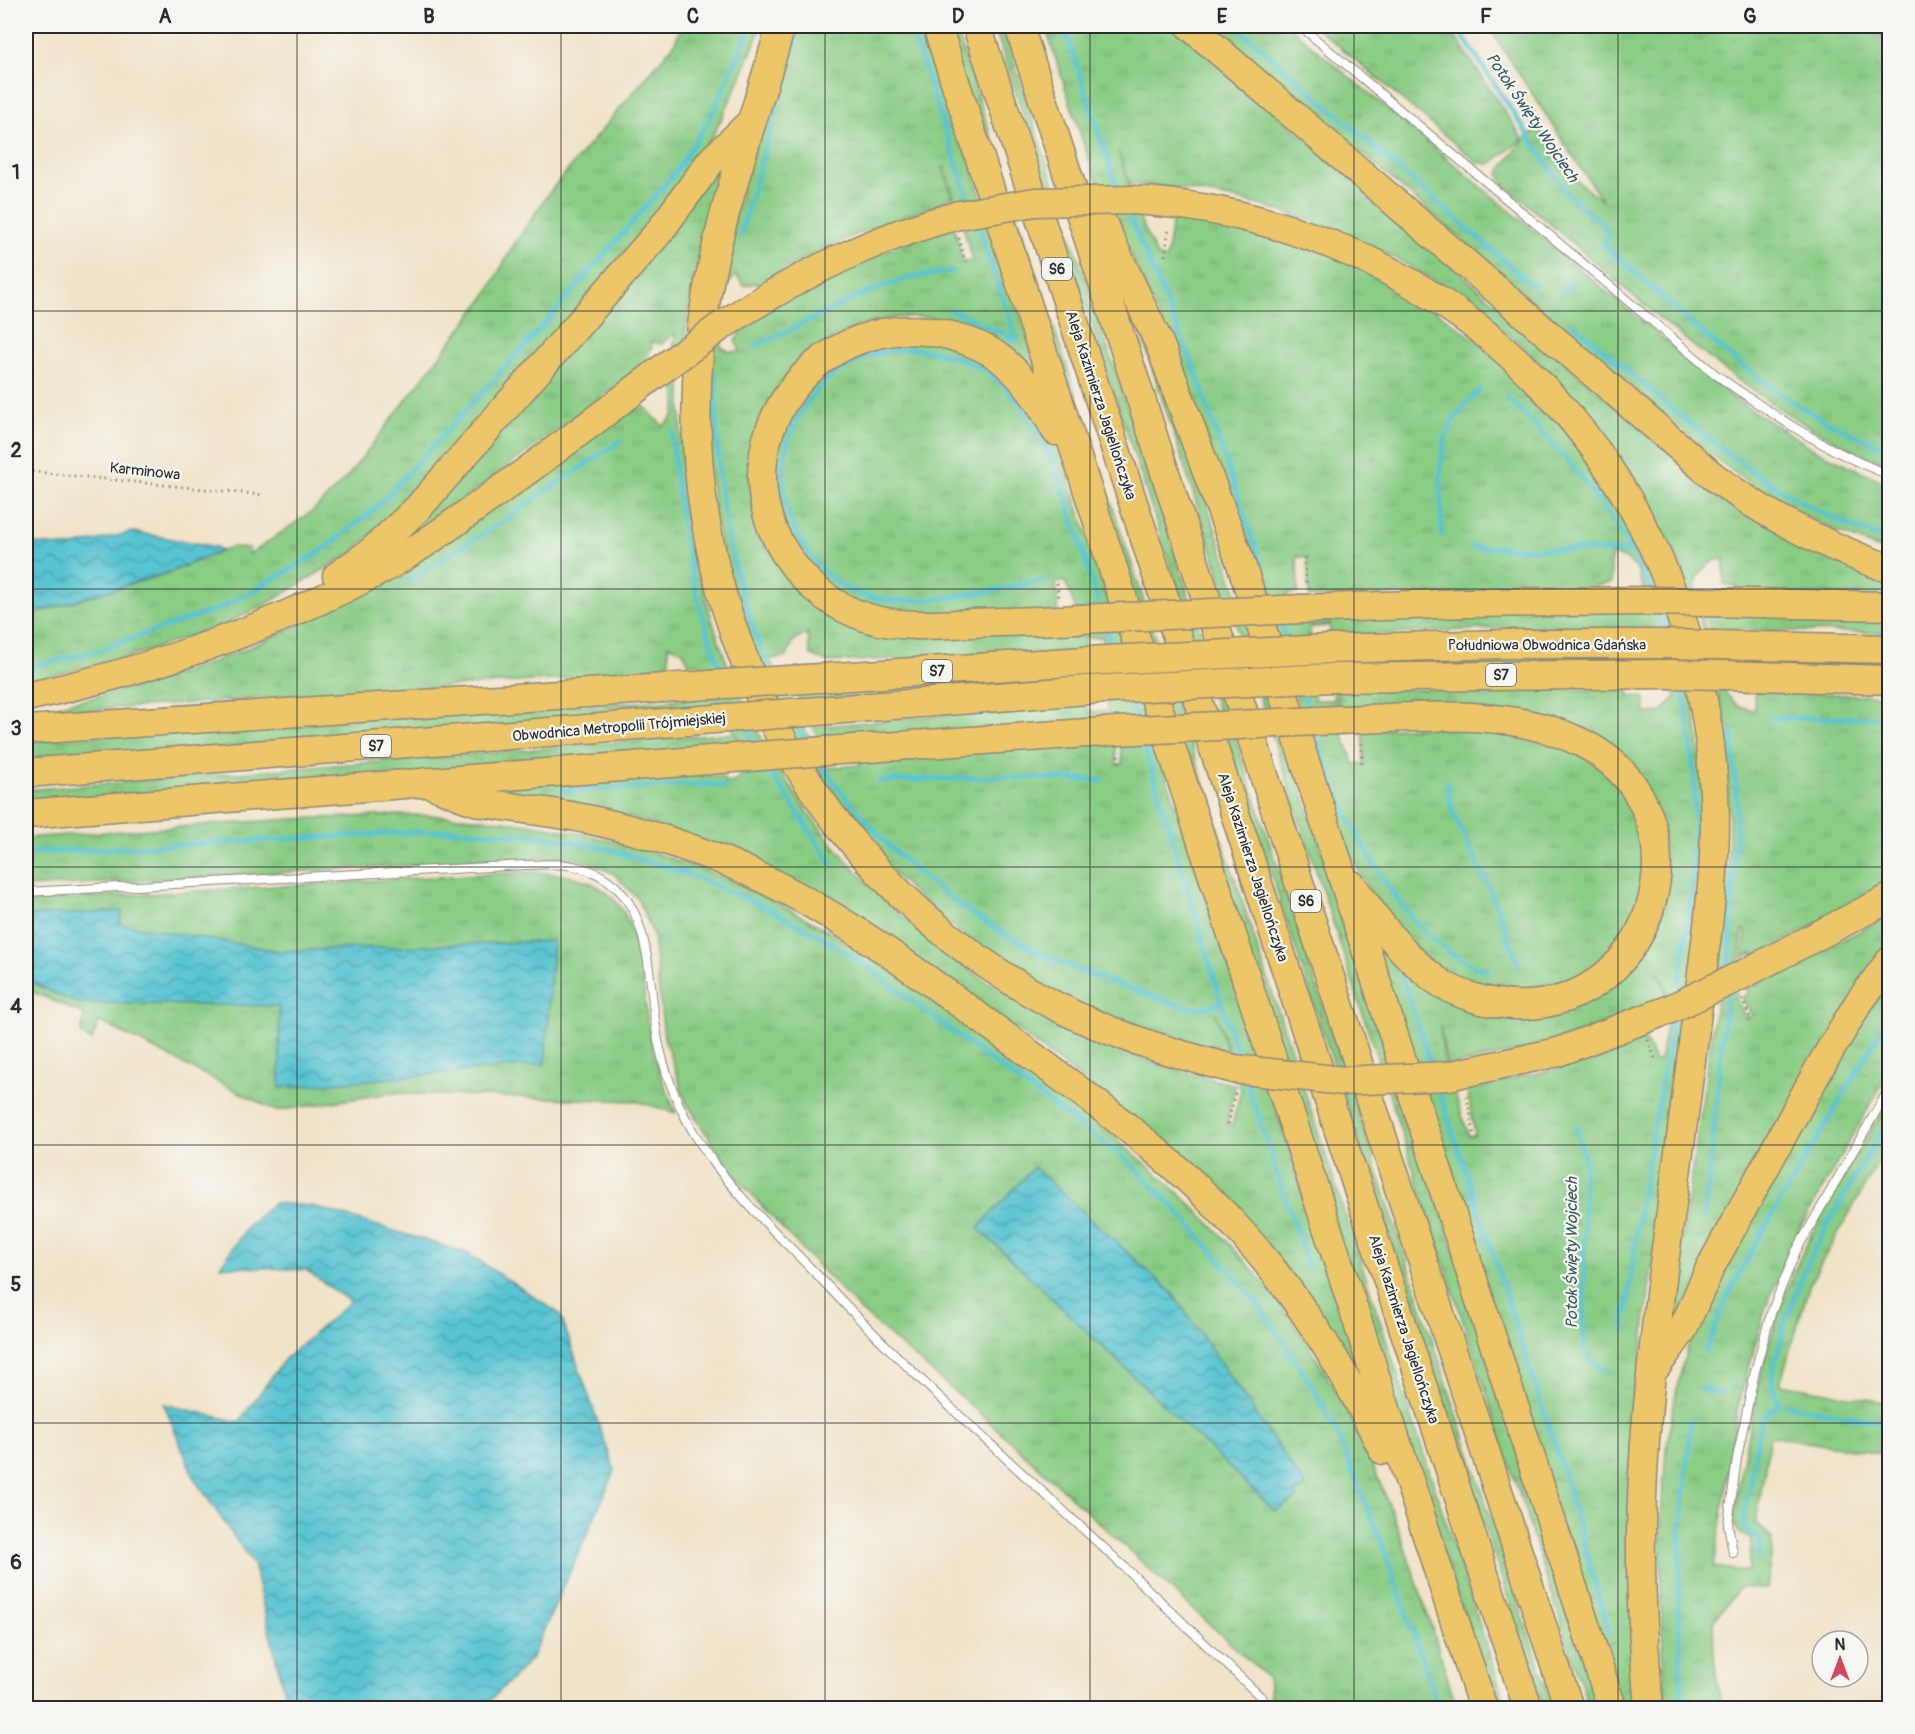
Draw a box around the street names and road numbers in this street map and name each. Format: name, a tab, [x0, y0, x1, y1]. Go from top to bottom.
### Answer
road number: S6	[1042, 258, 1072, 280]
street label: Aleja Kazimierza Jagiellończyka	[1061, 308, 1140, 502]
street label: Karminowa	[109, 458, 181, 485]
street label: Południowa Obwodnica Gdańska	[1448, 636, 1646, 655]
road number: S7	[922, 660, 952, 682]
road number: S7	[1486, 664, 1516, 686]
street label: Obwodnica Metropolii Trójmiejskiej	[511, 709, 727, 746]
road number: S7	[361, 735, 391, 757]
street label: Aleja Kazimierza Jagiellończyka	[1213, 770, 1292, 964]
road number: S6	[1291, 890, 1321, 912]
street label: Aleja Kazimierza Jagiellończyka	[1364, 1232, 1443, 1426]

